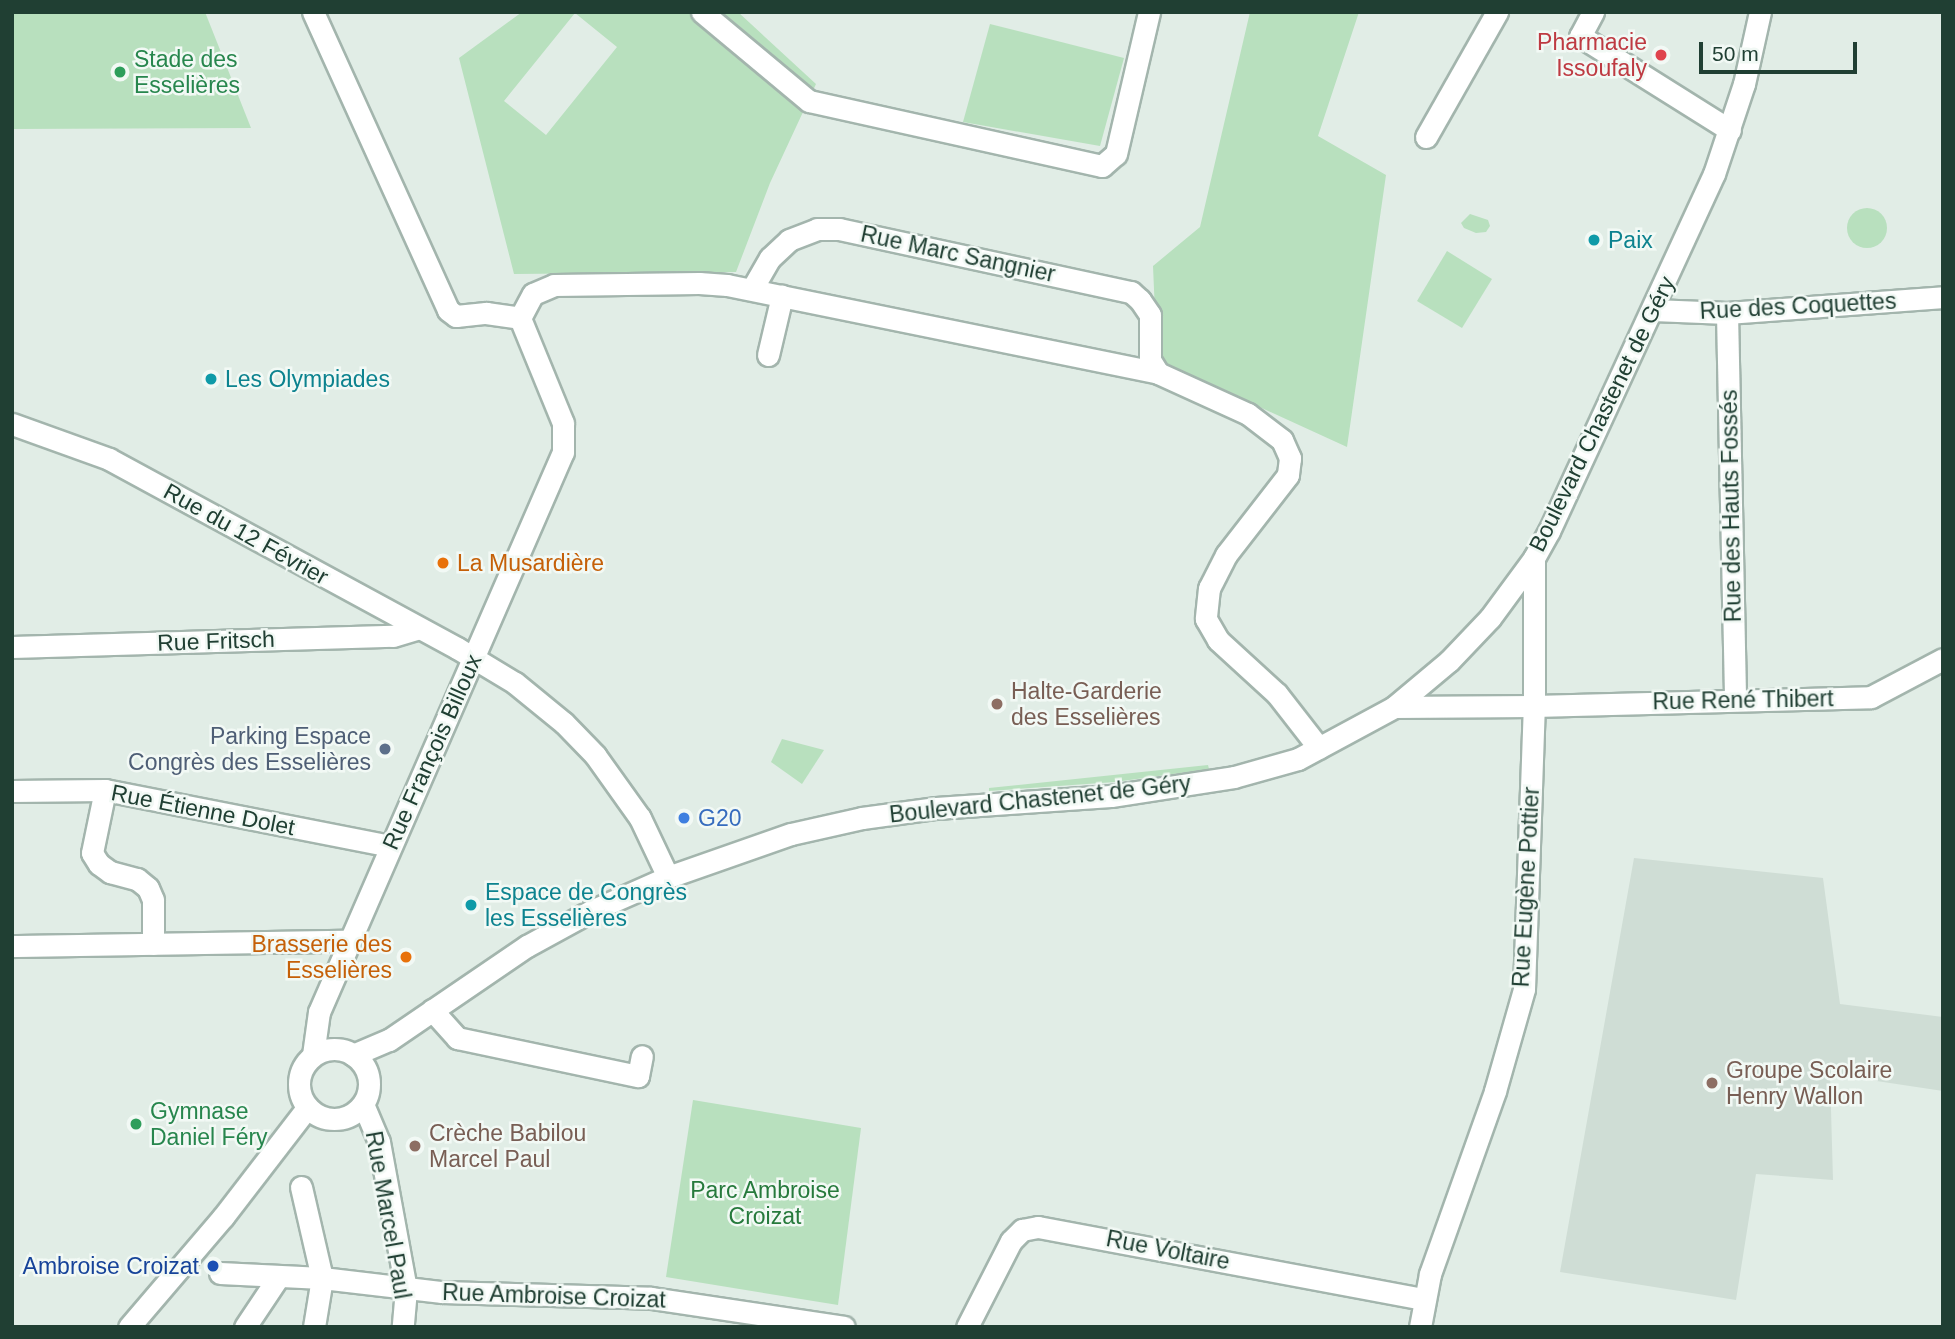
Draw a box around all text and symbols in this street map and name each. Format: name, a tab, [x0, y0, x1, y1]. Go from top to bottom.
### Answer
place label: Pharmacie Issoufaly	[1537, 28, 1647, 82]
scale bar	[1703, 28, 1860, 72]
text: 50 m	[1712, 42, 1759, 65]
place label: Stade des Esselières	[134, 45, 240, 99]
marker: Pharmacie Issoufaly	[1653, 47, 1669, 63]
marker: Stade des Esselières	[112, 64, 128, 80]
street label: Rue Marc Sangnier	[858, 220, 1058, 288]
place label: Paix	[1608, 226, 1653, 254]
marker: Paix	[1586, 232, 1602, 248]
street label: Boulevard Chastenet de Géry	[1523, 272, 1681, 556]
street label: Rue des Coquettes	[1699, 287, 1897, 325]
place label: Les Olympiades	[225, 365, 390, 393]
marker: Les Olympiades	[203, 371, 219, 387]
street label: Rue des Hauts Fossés	[1715, 389, 1747, 623]
street label: Rue du 12 Février	[159, 477, 333, 591]
place label: La Musardière	[457, 549, 604, 577]
marker: La Musardière	[435, 555, 451, 571]
street label: Rue Fritsch	[157, 625, 275, 657]
street label: Rue François Billoux	[376, 650, 488, 854]
place label: Halte-Garderie des Esselières	[1011, 677, 1162, 731]
street label: Rue René Thibert	[1652, 685, 1834, 715]
marker: Halte-Garderie des Esselières	[989, 696, 1005, 712]
place label: Parking Espace Congrès des Esselières	[128, 722, 371, 776]
marker: Parking Espace Congrès des Esselières	[377, 741, 393, 757]
street label: Boulevard Chastenet de Géry	[888, 769, 1192, 829]
street label: Rue Étienne Dolet	[109, 779, 297, 841]
street label: Rue Eugène Pottier	[1507, 786, 1545, 988]
place label: G20	[698, 804, 741, 832]
marker: G20	[676, 810, 692, 826]
place label: Espace de Congrès les Esselières	[485, 878, 687, 932]
marker: Espace de Congrès les Esselières	[463, 897, 479, 913]
place label: Brasserie des Esselières	[251, 930, 392, 984]
marker: Brasserie des Esselières	[398, 949, 414, 965]
place label: Groupe Scolaire Henry Wallon	[1726, 1056, 1892, 1110]
marker: Groupe Scolaire Henry Wallon	[1704, 1075, 1720, 1091]
place label: Gymnase Daniel Féry	[150, 1097, 268, 1151]
marker: Gymnase Daniel Féry	[128, 1116, 144, 1132]
place label: Crèche Babilou Marcel Paul	[429, 1119, 586, 1173]
street label: Rue Marcel Paul	[360, 1129, 416, 1301]
marker: Crèche Babilou Marcel Paul	[407, 1138, 423, 1154]
park label: Parc Ambroise Croizat	[690, 1176, 840, 1230]
street label: Rue Voltaire	[1104, 1224, 1232, 1276]
place label: Ambroise Croizat	[23, 1252, 199, 1280]
marker: Ambroise Croizat	[205, 1258, 221, 1274]
street label: Rue Ambroise Croizat	[441, 1278, 667, 1314]

